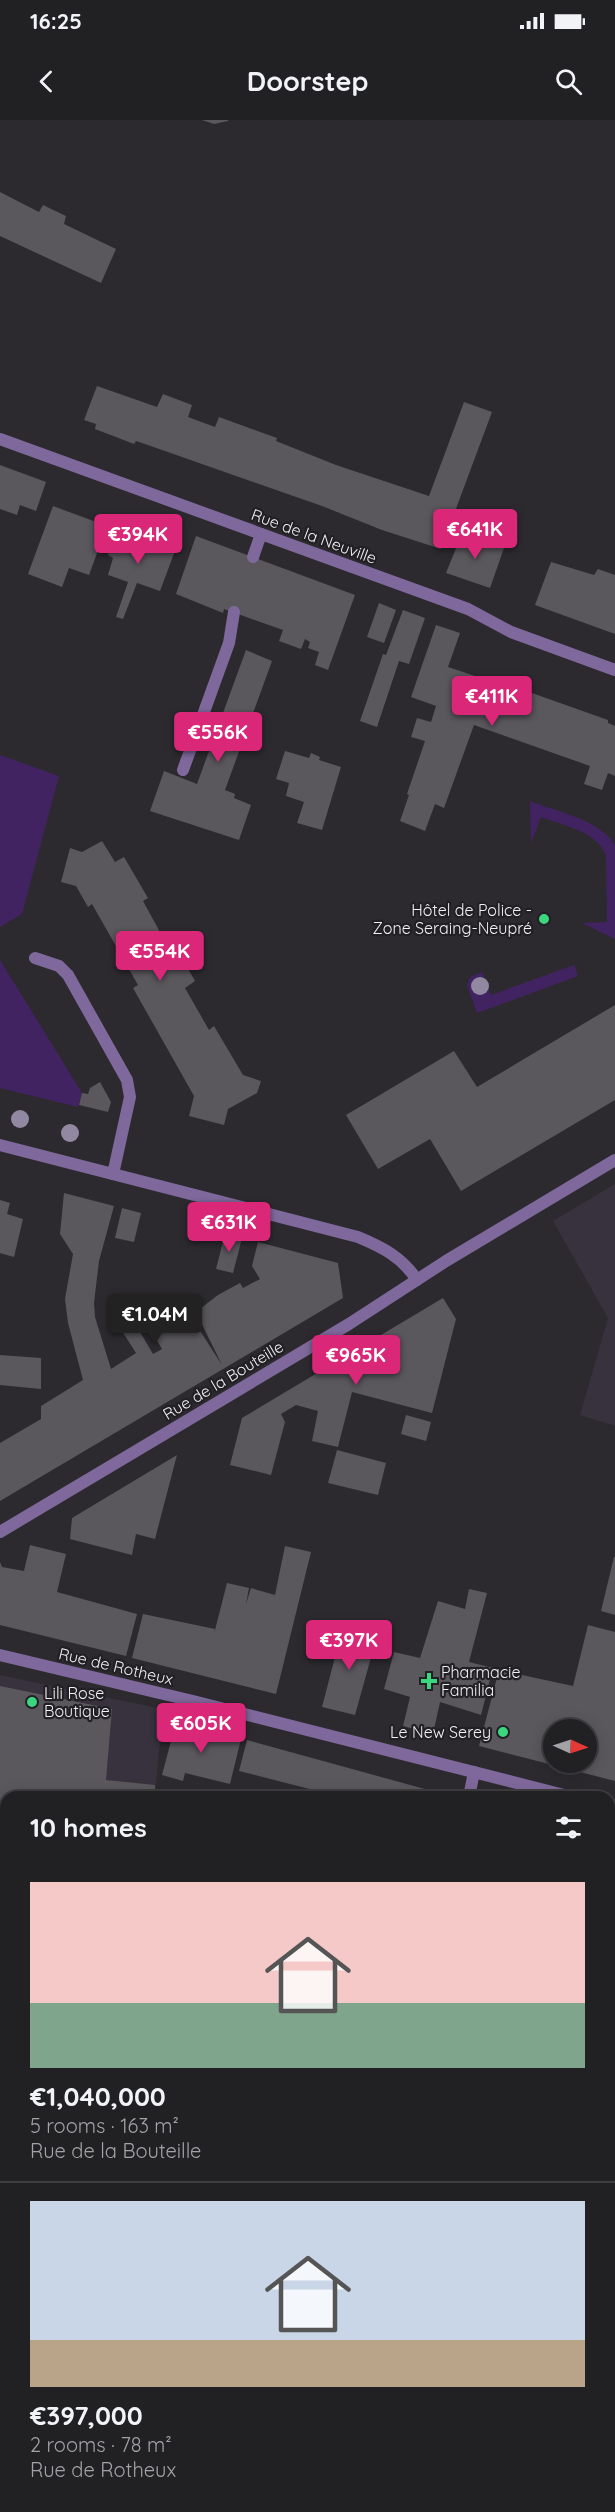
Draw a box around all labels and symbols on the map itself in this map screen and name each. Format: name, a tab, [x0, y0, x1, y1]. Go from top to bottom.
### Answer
street label: Rue de la Neuville	[249, 504, 379, 568]
pin: €641K	[433, 509, 517, 560]
pin: €394K	[96, 514, 180, 565]
pin: €411K	[450, 676, 534, 727]
pin: €556K	[176, 712, 260, 763]
place label: Hôtel de Police - Zone Seraing-Neupré	[373, 900, 532, 938]
marker: Hôtel de Police - Zone Seraing-Neupré	[537, 912, 551, 926]
pin: €554K	[118, 931, 202, 982]
pin: €631K	[187, 1202, 271, 1253]
pin: €1.04M	[106, 1294, 204, 1345]
pin: €965K	[314, 1335, 398, 1386]
street label: Rue de la Bouteille	[159, 1336, 287, 1424]
pin: €397K	[307, 1620, 391, 1671]
street label: Rue de Rotheux	[57, 1643, 175, 1689]
place label: Pharmacie Familia	[441, 1662, 521, 1700]
marker: Pharmacie Familia	[422, 1674, 436, 1688]
place label: Lili Rose Boutique	[44, 1683, 110, 1721]
marker: Lili Rose Boutique	[25, 1695, 39, 1709]
pin: €605K	[159, 1703, 243, 1754]
north arrow	[543, 1719, 597, 1773]
place label: Le New Serey	[390, 1722, 491, 1742]
marker: Le New Serey	[496, 1725, 510, 1739]

